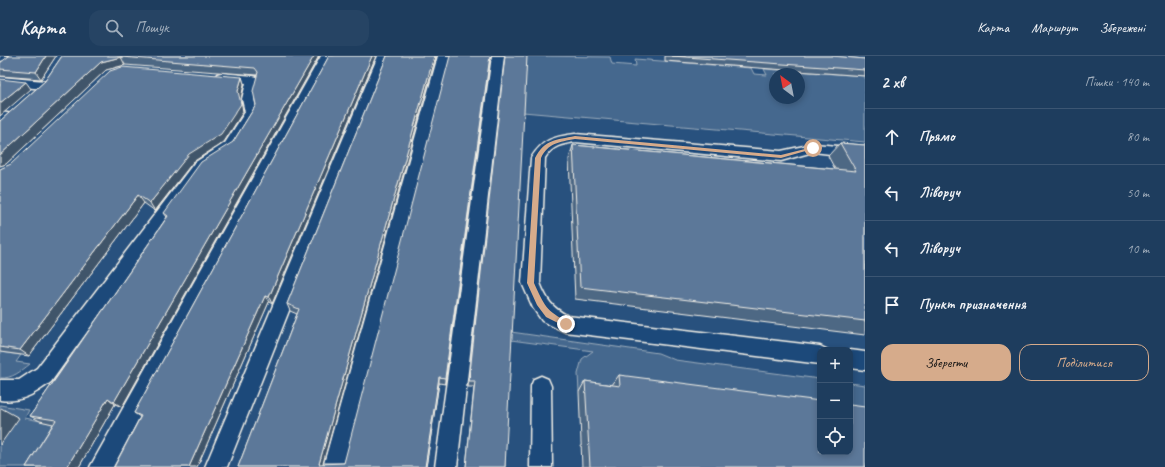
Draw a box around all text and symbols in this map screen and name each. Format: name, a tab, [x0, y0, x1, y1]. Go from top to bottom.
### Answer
search box	[89, 10, 369, 46]
text: Карта	[20, 16, 65, 40]
icon: search	[103, 17, 125, 39]
text: Пошук	[135, 18, 169, 37]
text: Карта	[977, 19, 1009, 36]
text: Маршрут	[1031, 19, 1077, 36]
text: Збережені	[1099, 19, 1145, 36]
north arrow	[769, 68, 805, 104]
text: 2 хв	[881, 72, 904, 93]
text: Пішки · 140 m	[1085, 74, 1149, 90]
icon: ahead	[881, 126, 903, 148]
text: Прямо	[919, 127, 955, 146]
text: 80 m	[1127, 129, 1149, 145]
route start	[804, 139, 822, 157]
icon: left	[881, 182, 903, 204]
text: Ліворуч	[919, 183, 960, 202]
text: 50 m	[1127, 185, 1149, 201]
icon: left	[881, 238, 903, 260]
text: Ліворуч	[919, 239, 960, 258]
text: 10 m	[1127, 241, 1149, 257]
icon: arrive	[881, 294, 903, 316]
text: Пункт призначення	[919, 295, 1026, 314]
route end	[557, 315, 575, 333]
button: Зберегти	[881, 344, 1011, 381]
button: Поділитися	[1019, 344, 1149, 381]
map controls	[817, 347, 853, 455]
button: +	[817, 347, 853, 383]
button: −	[817, 383, 853, 419]
button: locate	[817, 419, 853, 455]

